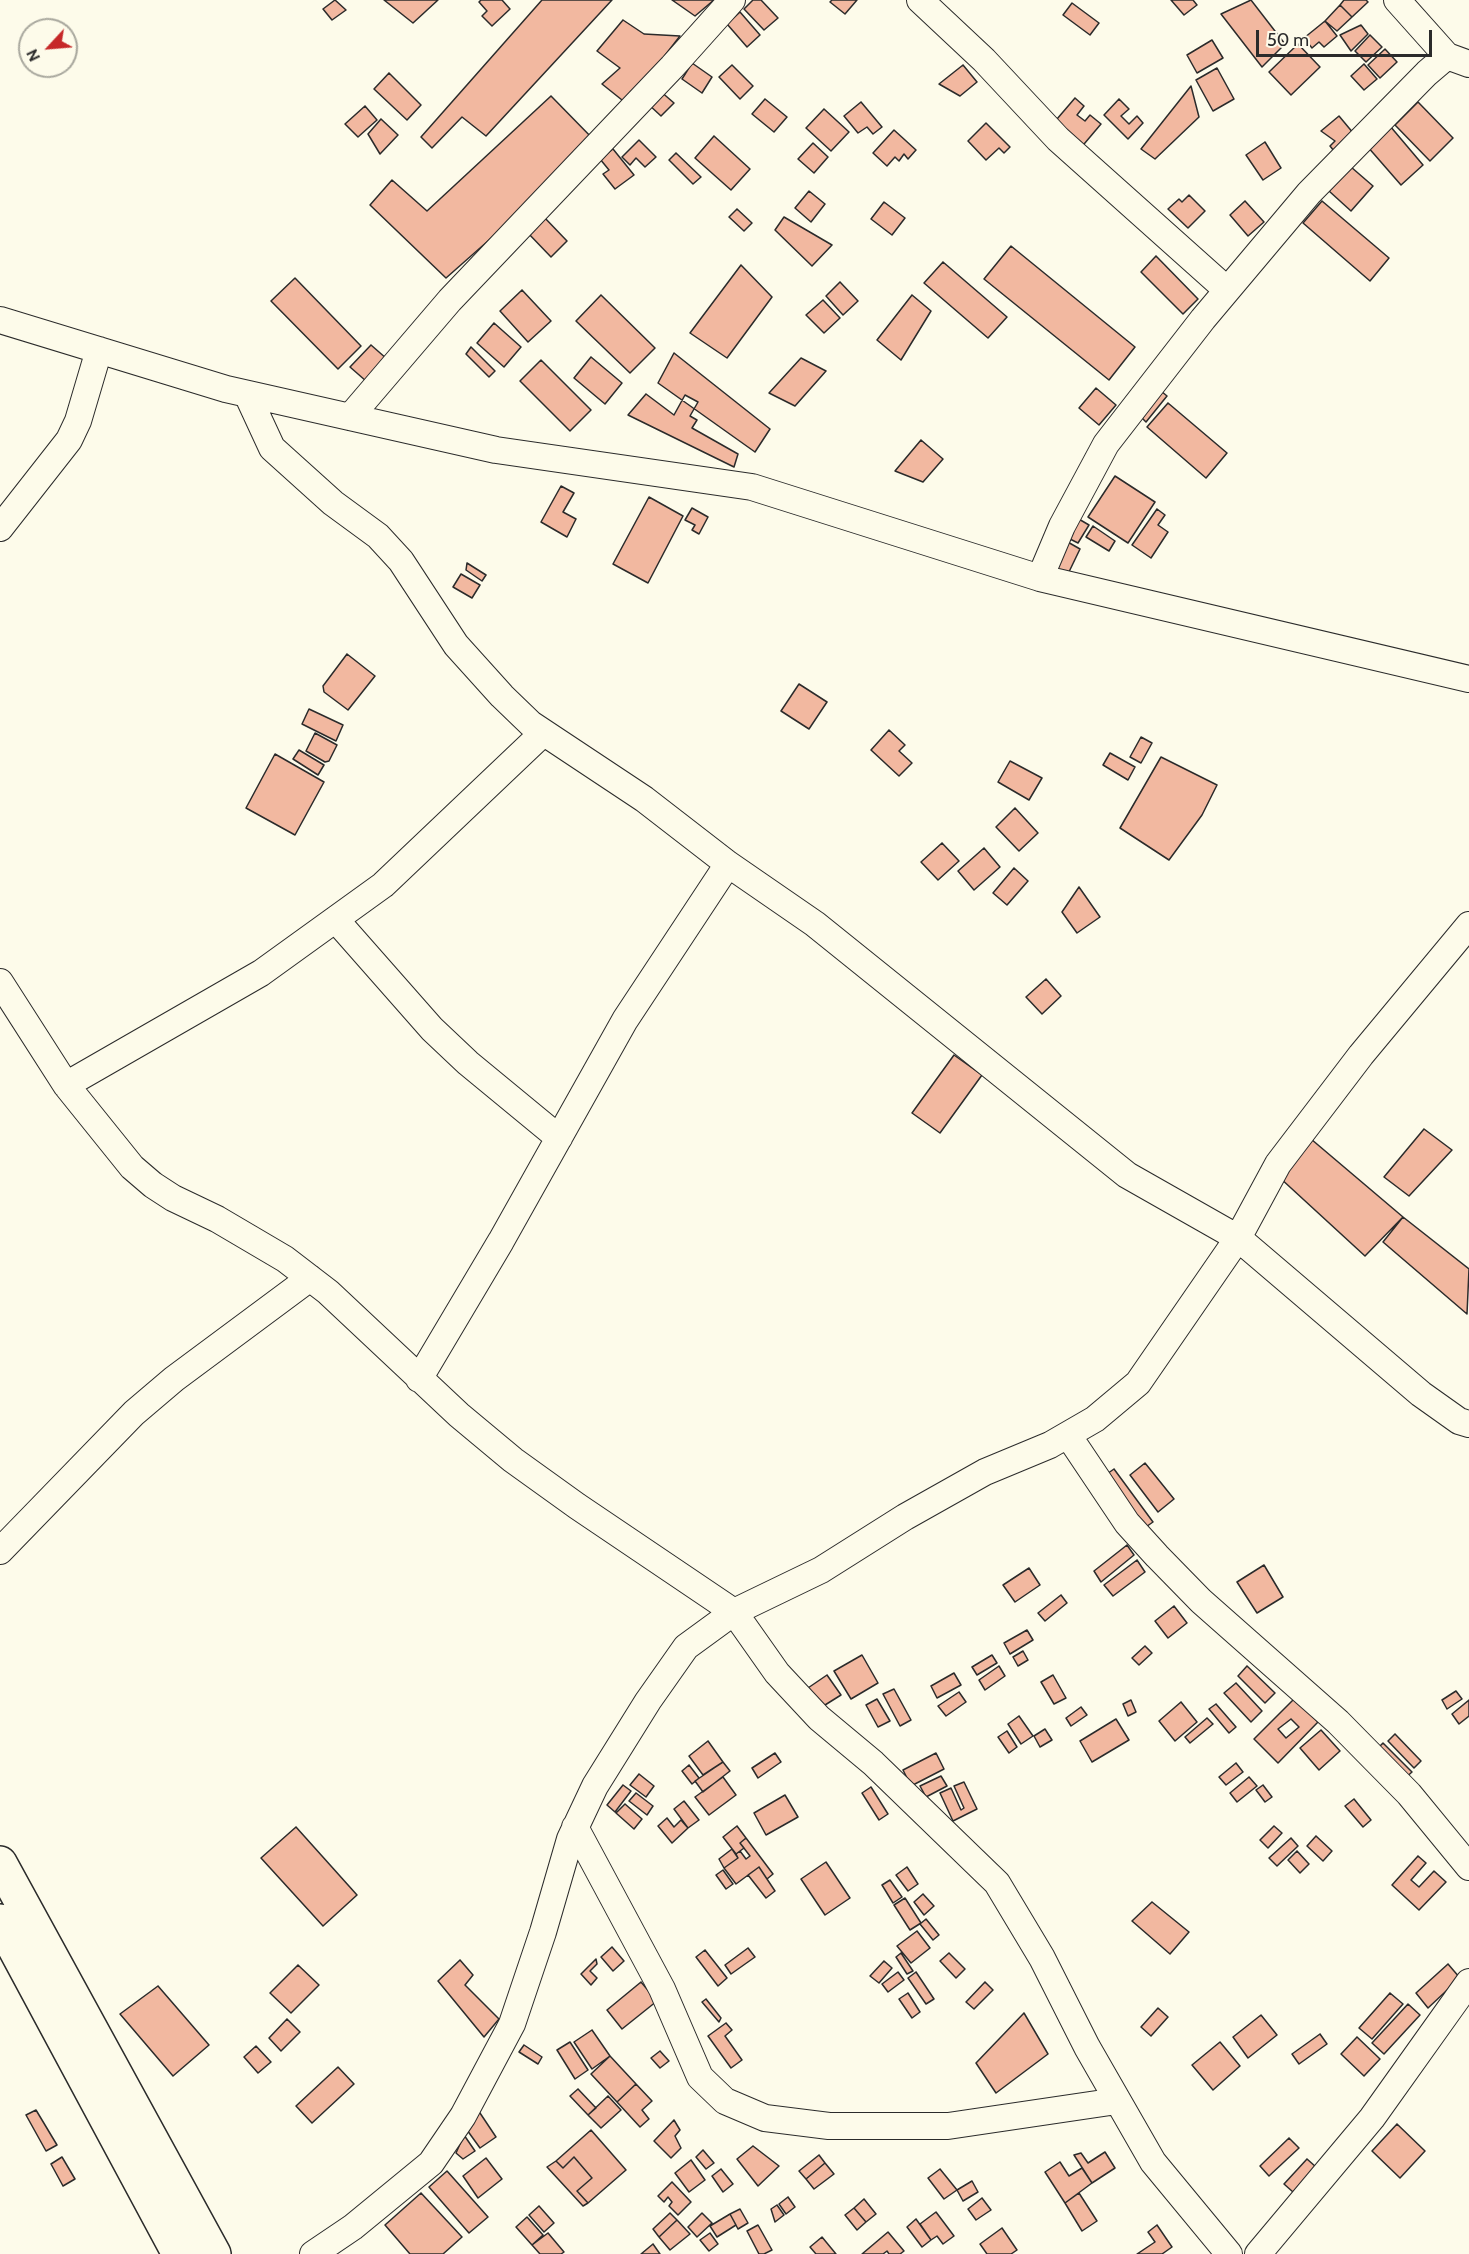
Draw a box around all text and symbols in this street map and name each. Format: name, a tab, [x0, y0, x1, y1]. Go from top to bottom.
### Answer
north arrow	[18, 18, 78, 78]
scale bar	[1259, 18, 1434, 56]
text: 50 m	[1267, 29, 1309, 51]
text: N	[22, 46, 44, 64]

